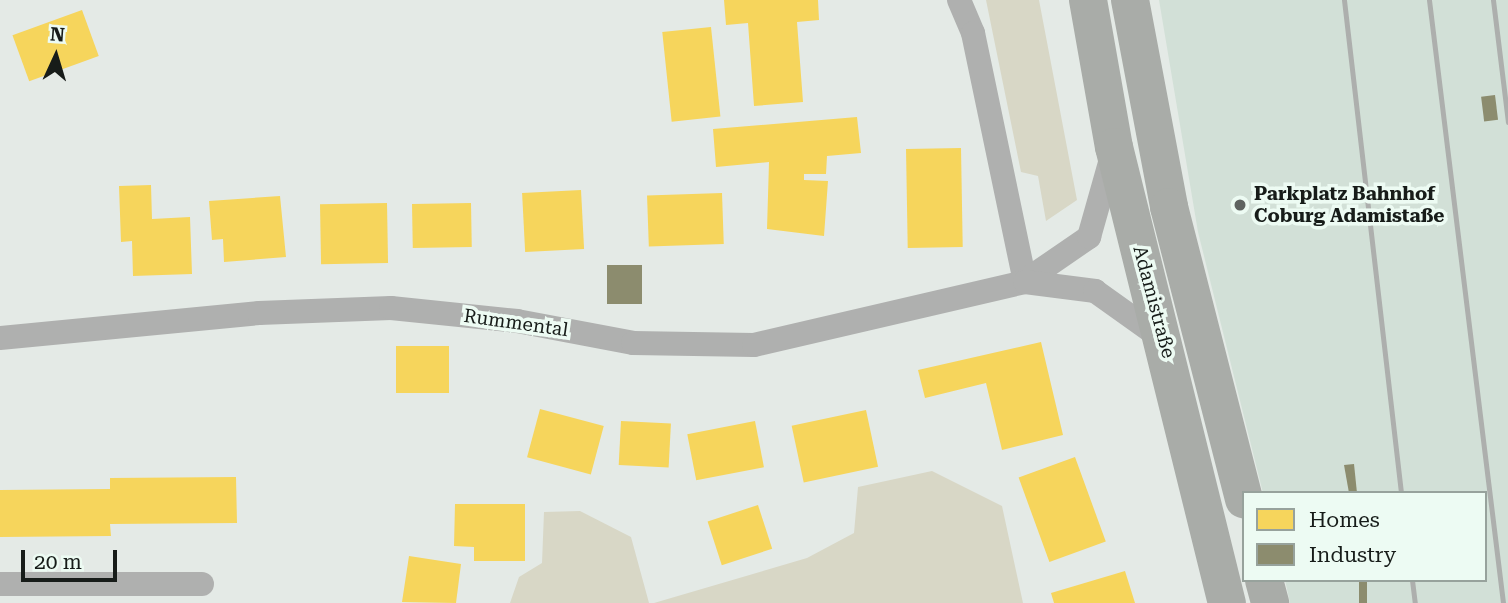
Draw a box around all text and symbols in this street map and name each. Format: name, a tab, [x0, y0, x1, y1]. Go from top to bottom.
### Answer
north arrow	[21, 21, 91, 91]
text: N	[49, 23, 66, 47]
place label: Parkplatz Bahnhof Coburg Adamistaße	[1254, 183, 1445, 227]
marker: Parkplatz Bahnhof Coburg Adamistaße	[1232, 197, 1248, 213]
street label: Adamistraße	[1128, 243, 1180, 361]
street label: Rummental	[462, 304, 570, 342]
legend	[1242, 491, 1487, 582]
text: Homes	[1309, 508, 1380, 532]
scale bar	[24, 536, 121, 580]
text: Industry	[1309, 543, 1396, 567]
text: 20 m	[34, 550, 82, 574]

